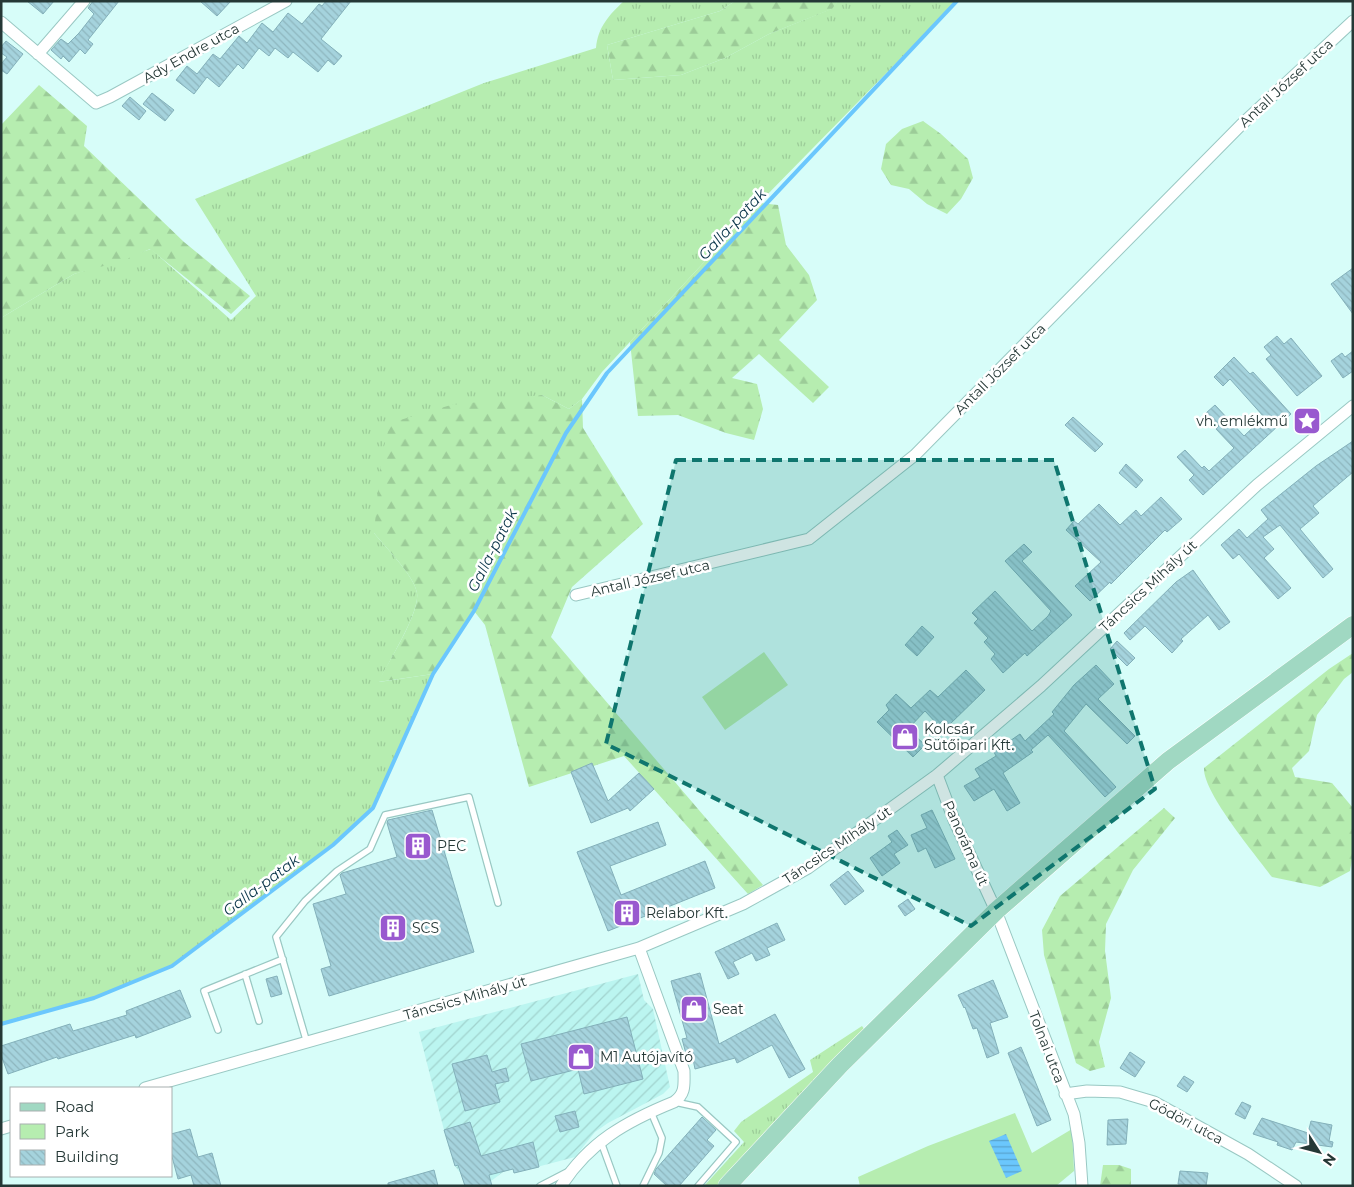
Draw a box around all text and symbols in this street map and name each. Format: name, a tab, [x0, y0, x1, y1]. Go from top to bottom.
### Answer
street label: Ady Endre utca	[140, 19, 242, 87]
street label: Antall József utca	[1235, 35, 1337, 131]
water label: Galla-patak	[694, 183, 771, 264]
street label: Antall József utca	[951, 320, 1049, 418]
place icon: vh. emlékmű	[1292, 406, 1322, 436]
place label: vh. emlékmű	[1196, 412, 1288, 430]
water label: Galla-patak	[463, 504, 522, 595]
street label: Táncsics Mihály út	[1095, 536, 1201, 636]
street label: Antall József utca	[589, 556, 711, 600]
place label: Kolcsár Sütőipari Kft.	[924, 720, 1014, 754]
shop icon: Kolcsár Sütőipari Kft.	[890, 722, 920, 752]
street label: Panoráma út	[939, 798, 993, 889]
street label: Táncsics Mihály út	[779, 802, 895, 888]
building icon: PEC	[403, 831, 433, 861]
place label: PEC	[437, 837, 466, 855]
water label: Galla-patak	[219, 849, 304, 920]
building icon: Relabor Kft.	[612, 898, 642, 928]
place label: Relabor Kft.	[646, 904, 728, 922]
building icon: SCS	[378, 913, 408, 943]
place label: SCS	[412, 919, 439, 937]
street label: Táncsics Mihály út	[401, 972, 529, 1024]
shop icon: Seat	[679, 994, 709, 1024]
place label: Seat	[713, 1000, 744, 1018]
street label: Tolnai utca	[1025, 1008, 1069, 1086]
shop icon: M1 Autójavító	[566, 1042, 596, 1072]
place label: M1 Autójavító	[600, 1048, 693, 1066]
legend	[10, 1087, 172, 1177]
street label: Gödöri utca	[1146, 1094, 1226, 1148]
text: Road	[55, 1097, 94, 1116]
text: Park	[55, 1122, 89, 1141]
north arrow	[1294, 1127, 1344, 1177]
text: Building	[55, 1147, 119, 1166]
text: N	[1319, 1150, 1340, 1170]

